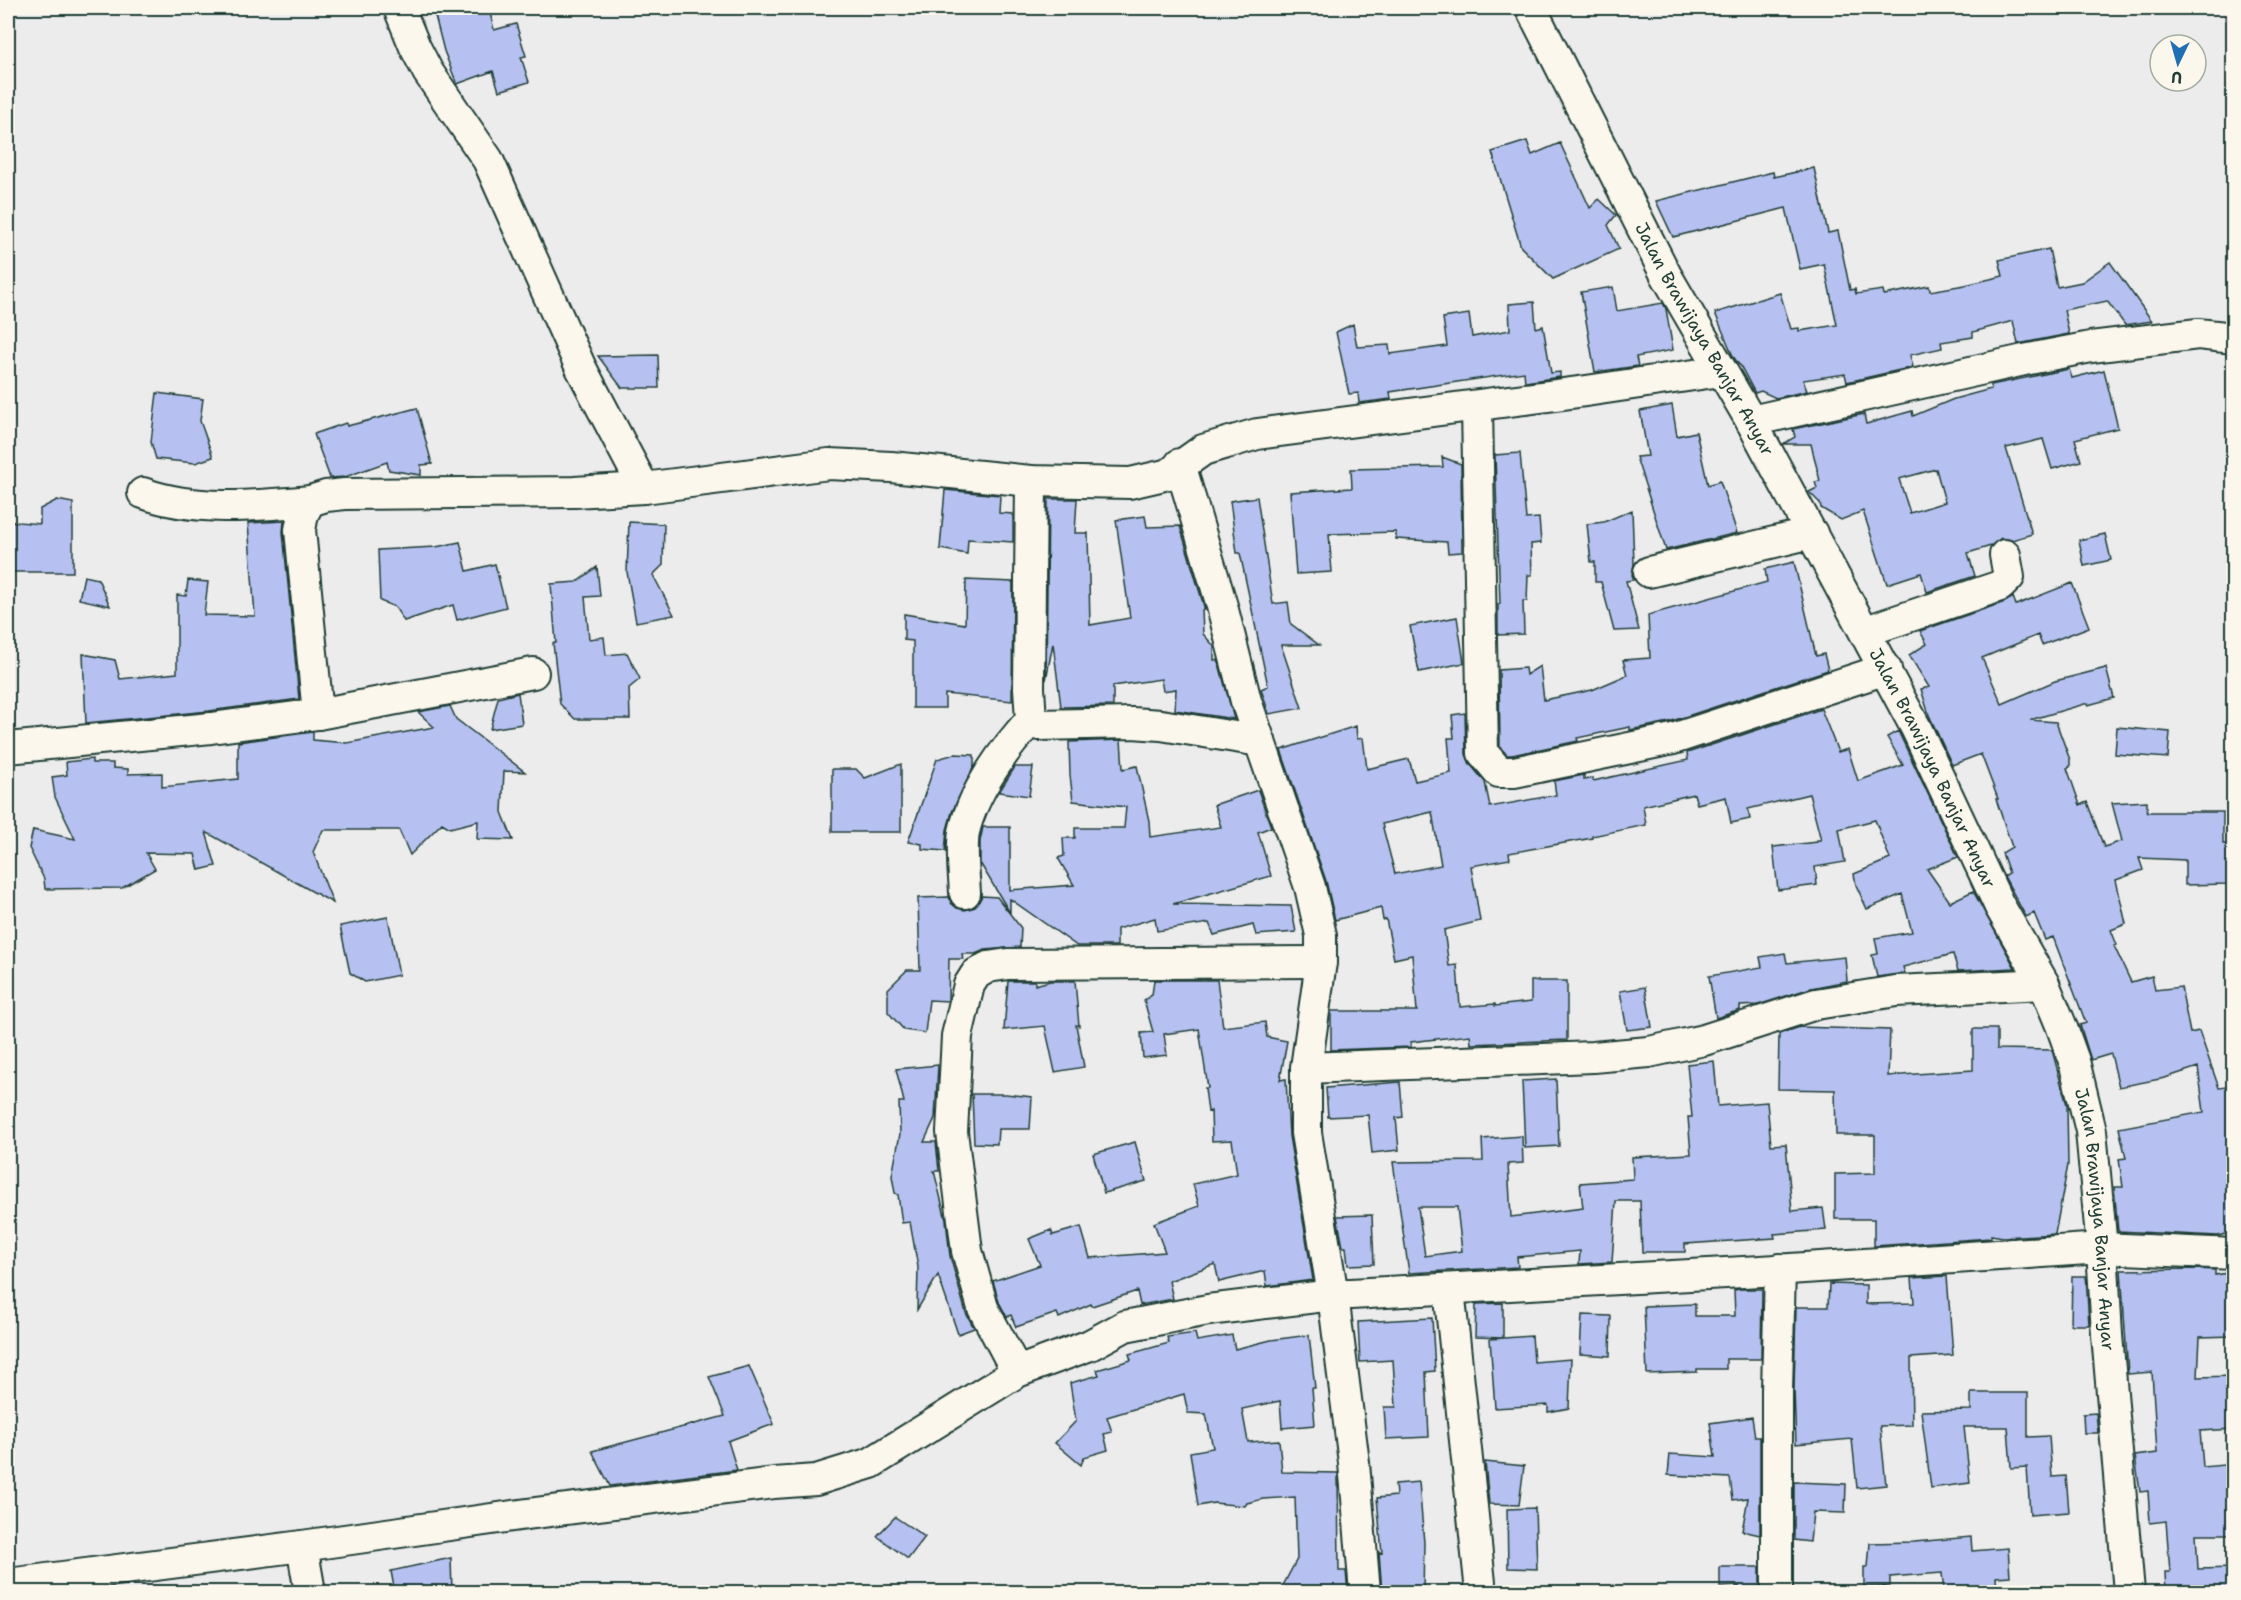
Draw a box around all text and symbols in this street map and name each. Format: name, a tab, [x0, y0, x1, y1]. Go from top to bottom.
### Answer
north arrow	[2148, 33, 2208, 93]
text: U	[2170, 67, 2183, 88]
street label: Jalan Brawijaya Banjar Anyar	[1629, 218, 1780, 460]
street label: Jalan Brawijaya Banjar Anyar	[1863, 644, 2001, 892]
street label: Jalan Brawijaya Banjar Anyar	[2069, 1085, 2120, 1352]

